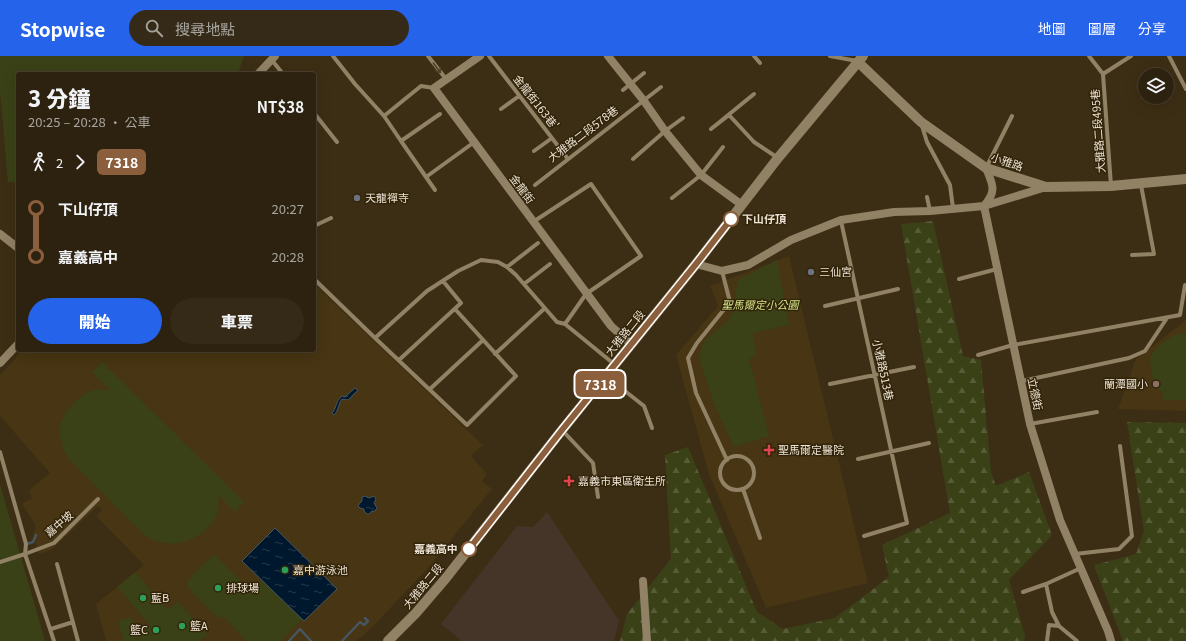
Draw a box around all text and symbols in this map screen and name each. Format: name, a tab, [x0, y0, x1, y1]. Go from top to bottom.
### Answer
search box	[129, 10, 409, 46]
text: Stopwise	[20, 15, 105, 42]
icon: search	[143, 17, 165, 39]
text: 搜尋地點	[175, 18, 235, 39]
text: 地圖	[1038, 18, 1066, 38]
text: 圖層	[1088, 18, 1116, 38]
text: 分享	[1138, 18, 1166, 38]
one-way arrow	[433, 62, 441, 73]
map controls	[1138, 68, 1174, 104]
button: layers	[1138, 68, 1174, 104]
street label: 金龍街163巷'	[510, 71, 563, 132]
text: 3 分鐘	[28, 81, 90, 113]
street label: 大雅路二段495巷	[1086, 88, 1108, 174]
text: NT$38	[257, 96, 304, 117]
street label: 大雅路二段578巷	[544, 101, 621, 165]
text: 20:25 – 20:28 · 公車	[28, 112, 151, 131]
street label: 小雅路	[989, 148, 1026, 174]
icon: walk	[28, 151, 50, 173]
icon: forward	[69, 151, 91, 173]
text: 7318	[105, 152, 138, 172]
text: 2	[56, 153, 63, 172]
street label: 金龍街	[506, 170, 539, 206]
place label: 天龍禪寺	[365, 189, 409, 205]
marker: 天龍禪寺	[352, 193, 362, 203]
text: 下山仔頂	[58, 198, 118, 219]
text: 20:27	[272, 199, 304, 218]
place label: 下山仔頂	[742, 210, 787, 226]
marker: 下山仔頂	[723, 211, 739, 227]
text: 嘉義高中	[58, 246, 118, 267]
text: 20:28	[272, 247, 304, 266]
place label: 三仙宮	[819, 263, 852, 279]
marker: 三仙宮	[806, 267, 816, 277]
park label: 聖馬爾定小公園	[722, 296, 800, 312]
button: 開始	[28, 298, 162, 344]
button: 車票	[170, 298, 304, 344]
street label: 大雅路二段	[601, 306, 648, 359]
street label: 小雅路513巷	[870, 338, 898, 402]
line badge: 7318	[572, 371, 628, 397]
text: 7318	[583, 374, 617, 394]
place label: 蘭潭國小	[1104, 375, 1148, 391]
street label: 立德街	[1025, 376, 1047, 412]
marker: 蘭潭國小	[1151, 379, 1161, 389]
place label: 聖馬爾定醫院	[778, 441, 844, 457]
marker: 聖馬爾定醫院	[763, 444, 775, 456]
place label: 嘉義市東區衛生所	[578, 472, 666, 488]
marker: 嘉義市東區衛生所	[563, 475, 575, 487]
street label: 嘉中坡	[41, 506, 76, 540]
place label: 嘉義高中	[414, 540, 458, 556]
marker: 嘉義高中	[461, 541, 477, 557]
street label: 大雅路二段	[398, 559, 446, 612]
place label: 嘉中游泳池	[293, 561, 348, 577]
marker: 嘉中游泳池	[280, 565, 290, 575]
place label: 排球場	[226, 579, 259, 595]
marker: 排球場	[213, 583, 223, 593]
place label: 藍B	[151, 589, 169, 605]
marker: 藍B	[138, 593, 148, 603]
place label: 籃A	[190, 617, 208, 633]
place label: 籃C	[130, 621, 148, 637]
marker: 籃A	[177, 621, 187, 631]
marker: 籃C	[151, 625, 161, 635]

